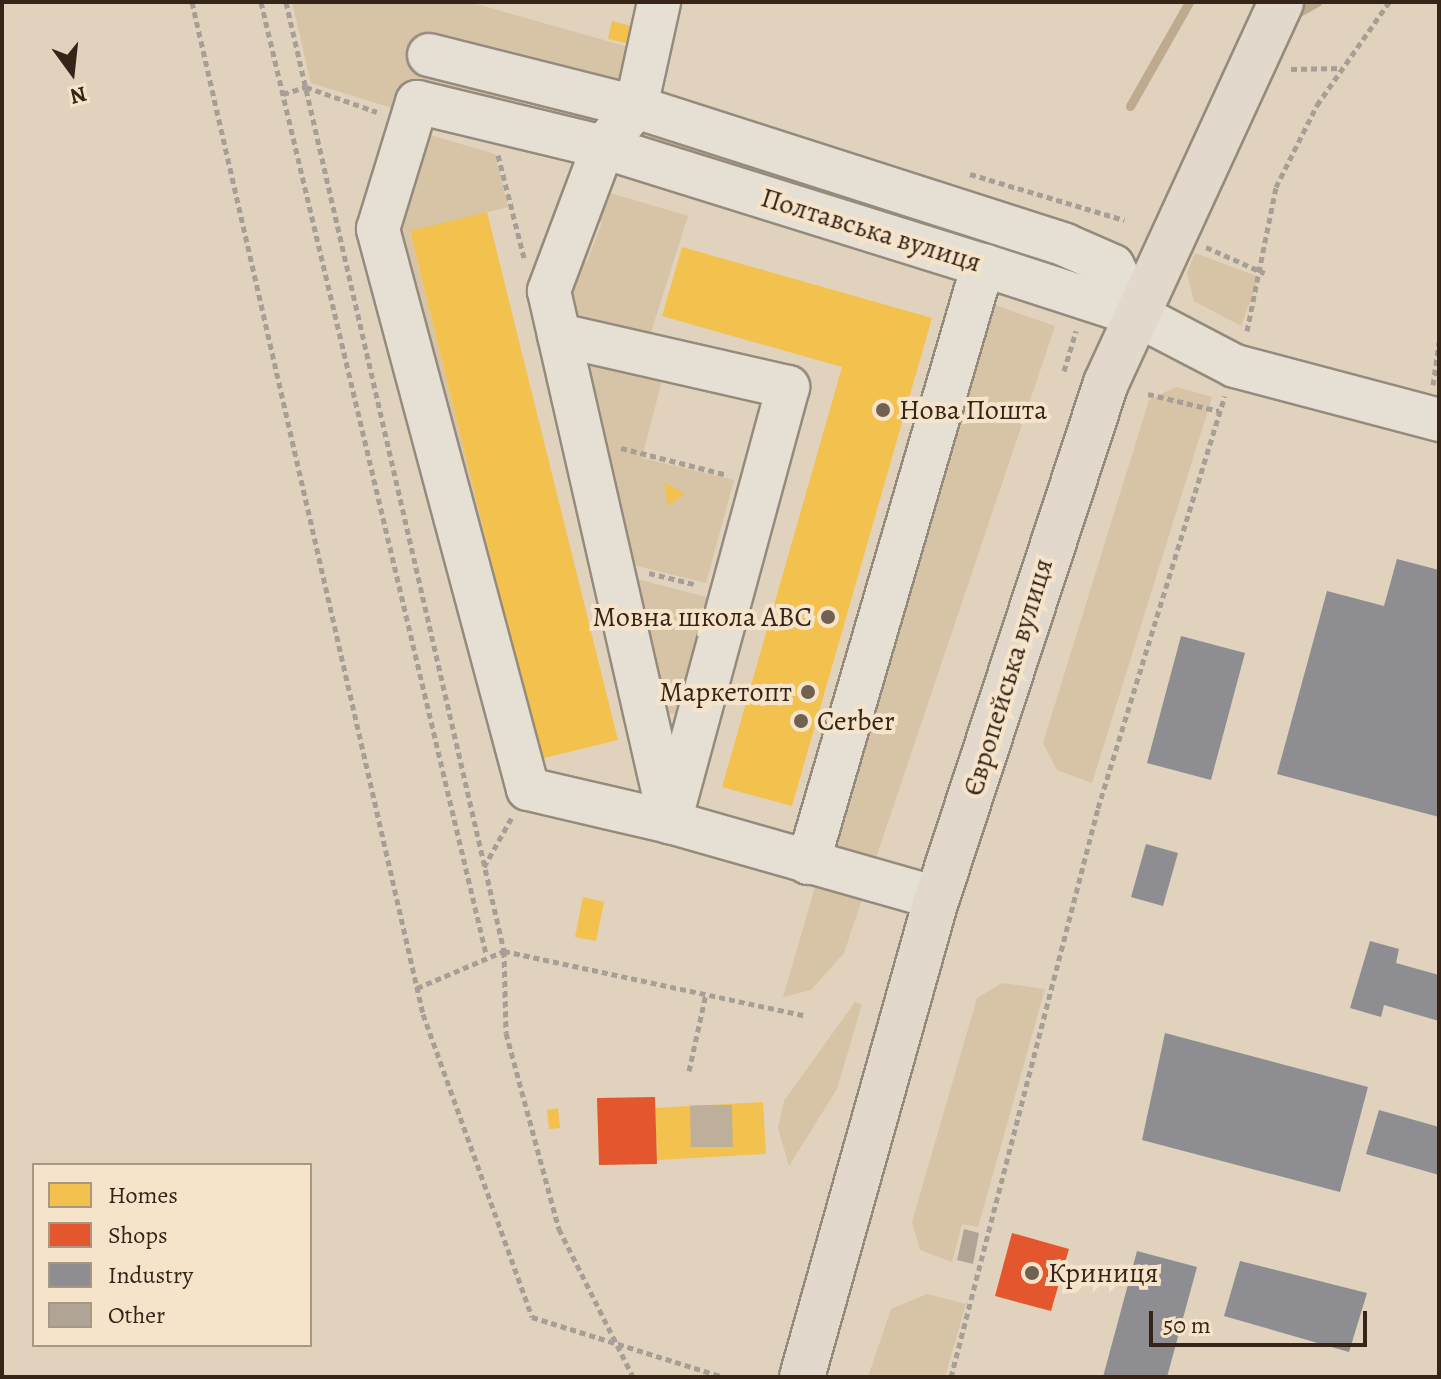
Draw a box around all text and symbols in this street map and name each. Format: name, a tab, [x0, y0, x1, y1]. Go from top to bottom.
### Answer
north arrow	[32, 32, 112, 112]
text: N	[67, 79, 90, 112]
street label: Полтавська вулиця	[757, 181, 985, 279]
place label: Нова Пошта	[899, 393, 1047, 427]
marker: Нова Пошта	[874, 401, 892, 419]
street label: Європейська вулиця	[956, 554, 1060, 800]
place label: Мовна школа ABC	[593, 600, 812, 634]
marker: Мовна школа ABC	[819, 608, 837, 626]
place label: Маркетопт	[659, 675, 792, 709]
marker: Маркетопт	[799, 683, 817, 701]
place label: Cerber	[817, 704, 895, 738]
marker: Cerber	[792, 712, 810, 730]
legend	[32, 1163, 312, 1347]
text: Homes	[108, 1179, 178, 1211]
text: Shops	[108, 1219, 168, 1251]
place label: Криниця	[1048, 1256, 1158, 1290]
text: Industry	[108, 1259, 193, 1291]
marker: Криниця	[1023, 1264, 1041, 1282]
scale bar	[1153, 1295, 1371, 1345]
text: Other	[108, 1299, 165, 1331]
text: 50 m	[1163, 1309, 1211, 1341]

